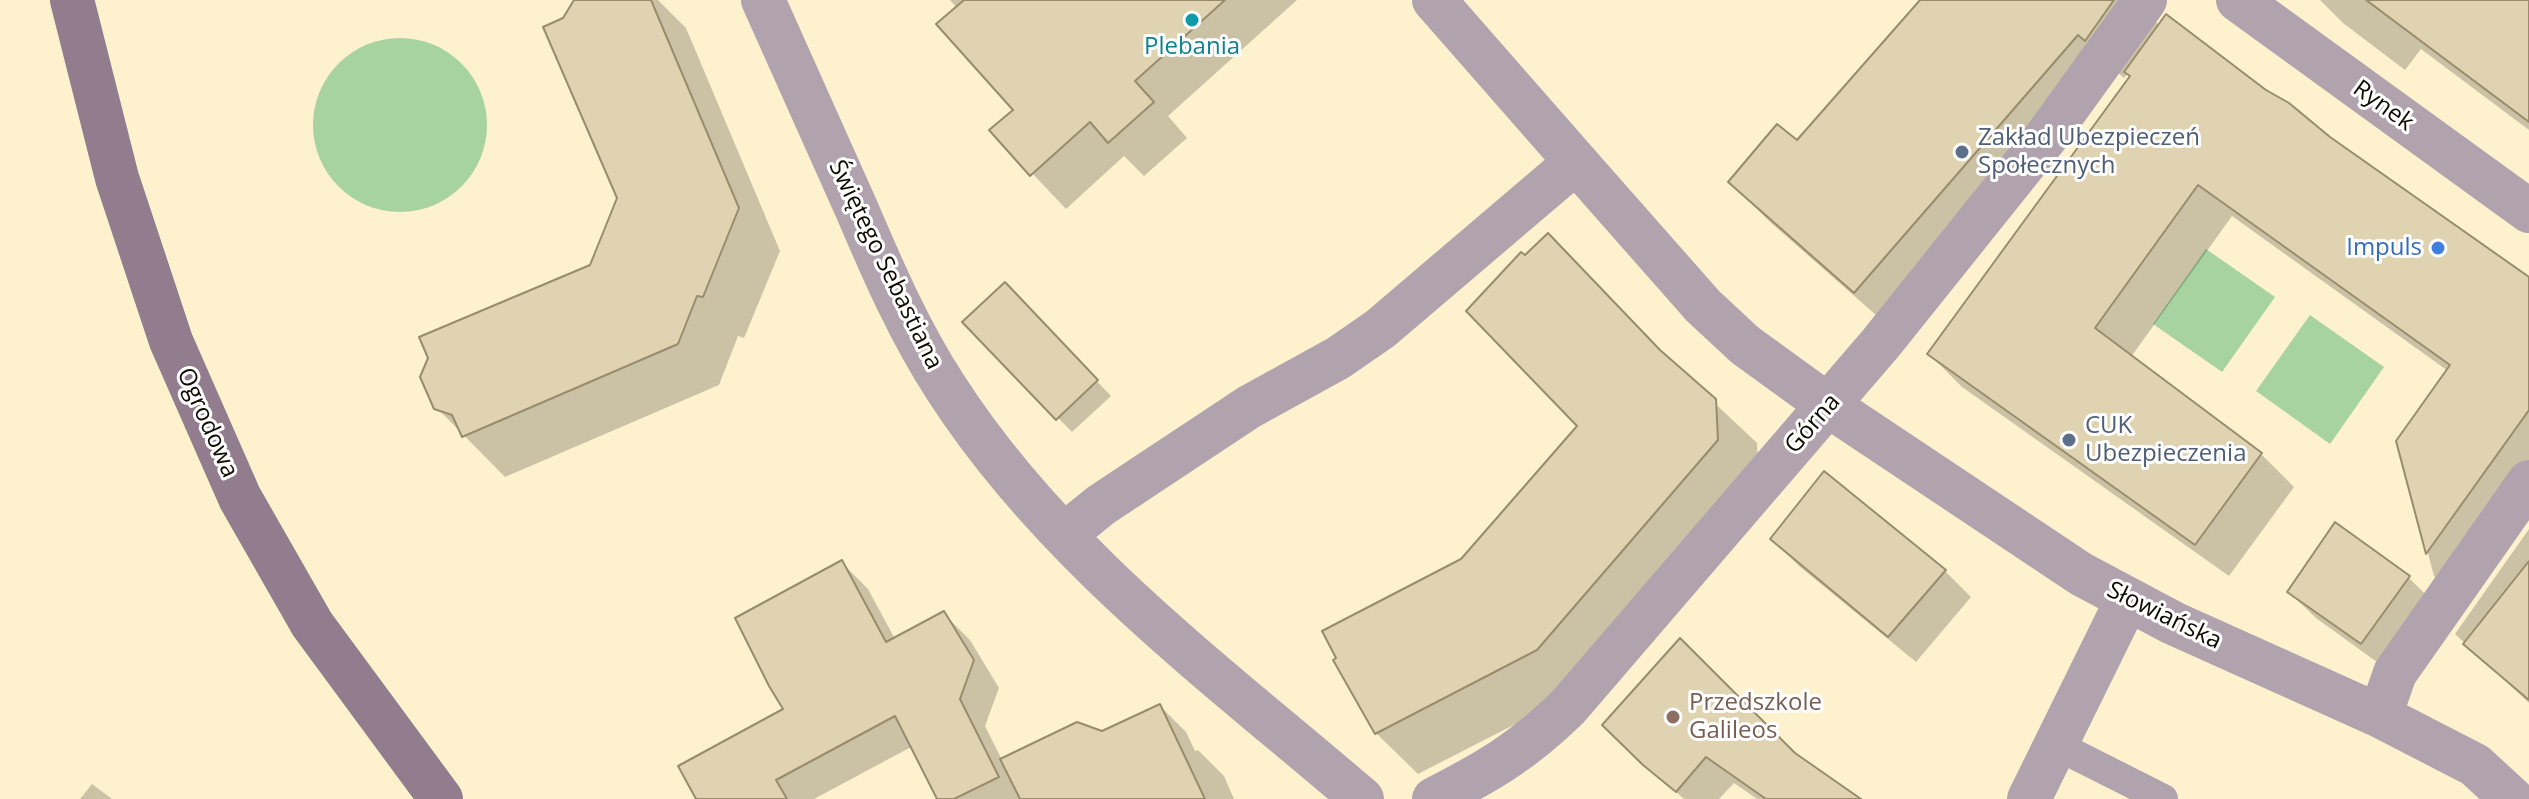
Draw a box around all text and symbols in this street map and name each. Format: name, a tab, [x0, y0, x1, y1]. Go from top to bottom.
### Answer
marker: Plebania	[1183, 11, 1201, 29]
place label: Plebania	[1144, 33, 1240, 61]
street label: Rynek	[2347, 74, 2419, 138]
place label: Zakład Ubezpieczeń Społecznych	[1978, 124, 2200, 180]
marker: Zakład Ubezpieczeń Społecznych	[1953, 143, 1971, 161]
street label: Świętego Sebastiana	[822, 156, 948, 374]
place label: Impuls	[2346, 234, 2422, 262]
marker: Impuls	[2429, 239, 2447, 257]
street label: Ogrodowa	[170, 364, 244, 482]
street label: Górna	[1779, 388, 1847, 460]
place label: CUK Ubezpieczenia	[2085, 412, 2246, 468]
marker: CUK Ubezpieczenia	[2060, 431, 2078, 449]
street label: Słowiańska	[2102, 576, 2226, 656]
place label: Przedszkole Galileos	[1689, 689, 1822, 745]
marker: Przedszkole Galileos	[1664, 708, 1682, 726]

